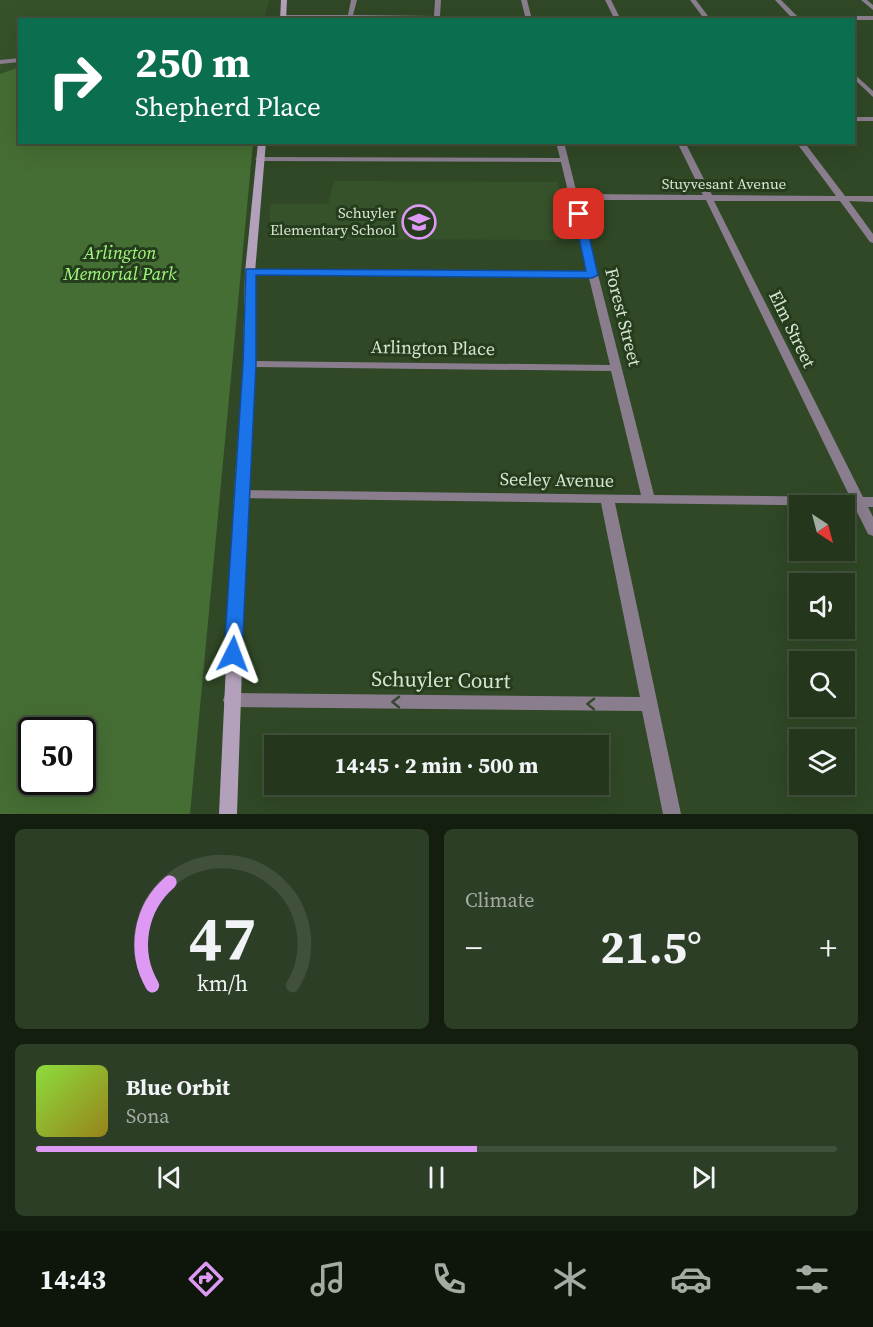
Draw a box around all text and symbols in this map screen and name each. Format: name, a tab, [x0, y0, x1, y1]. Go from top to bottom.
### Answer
text: 250 m	[135, 33, 250, 91]
icon: right	[36, 42, 114, 120]
text: Shepherd Place	[135, 88, 321, 125]
street label: Stuyvesant Avenue	[662, 173, 786, 194]
pin	[553, 188, 604, 239]
icon: arrive	[562, 197, 595, 230]
place label: Schuyler Elementary School	[270, 202, 397, 240]
school or university icon: Schuyler Elementary School	[401, 204, 437, 240]
park label: Arlington Memorial Park	[63, 240, 177, 286]
street label: Forest Street	[599, 265, 648, 369]
street label: Elm Street	[763, 286, 822, 372]
street label: Arlington Place	[371, 334, 495, 361]
street label: Seeley Avenue	[500, 466, 614, 493]
north arrow	[789, 495, 855, 561]
map controls	[789, 495, 855, 795]
button: sound	[789, 573, 855, 639]
position arrow	[201, 622, 265, 686]
button: search	[789, 651, 855, 717]
street label: Schuyler Court	[371, 664, 511, 695]
one-way arrow	[391, 696, 400, 708]
one-way arrow	[586, 698, 595, 710]
speed limit sign: 50	[18, 717, 96, 795]
button: layers	[789, 729, 855, 795]
text: 14:45 · 2 min · 500 m	[335, 750, 538, 780]
text: Climate	[465, 886, 534, 914]
text: 47	[188, 895, 256, 981]
text: 21.5°	[600, 916, 702, 978]
text: −	[465, 925, 483, 970]
text: +	[820, 925, 837, 970]
text: km/h	[196, 969, 248, 998]
text: Blue Orbit	[126, 1072, 230, 1102]
text: Sona	[126, 1102, 170, 1130]
icon: previous	[153, 1161, 186, 1194]
icon: pause	[420, 1161, 453, 1194]
icon: next	[687, 1161, 720, 1194]
icon: directions	[185, 1258, 227, 1300]
icon: music	[307, 1258, 349, 1300]
icon: phone	[428, 1258, 470, 1300]
icon: climate	[549, 1258, 591, 1300]
icon: car	[670, 1258, 712, 1300]
icon: filters	[791, 1258, 833, 1300]
text: 14:43	[40, 1261, 106, 1298]

